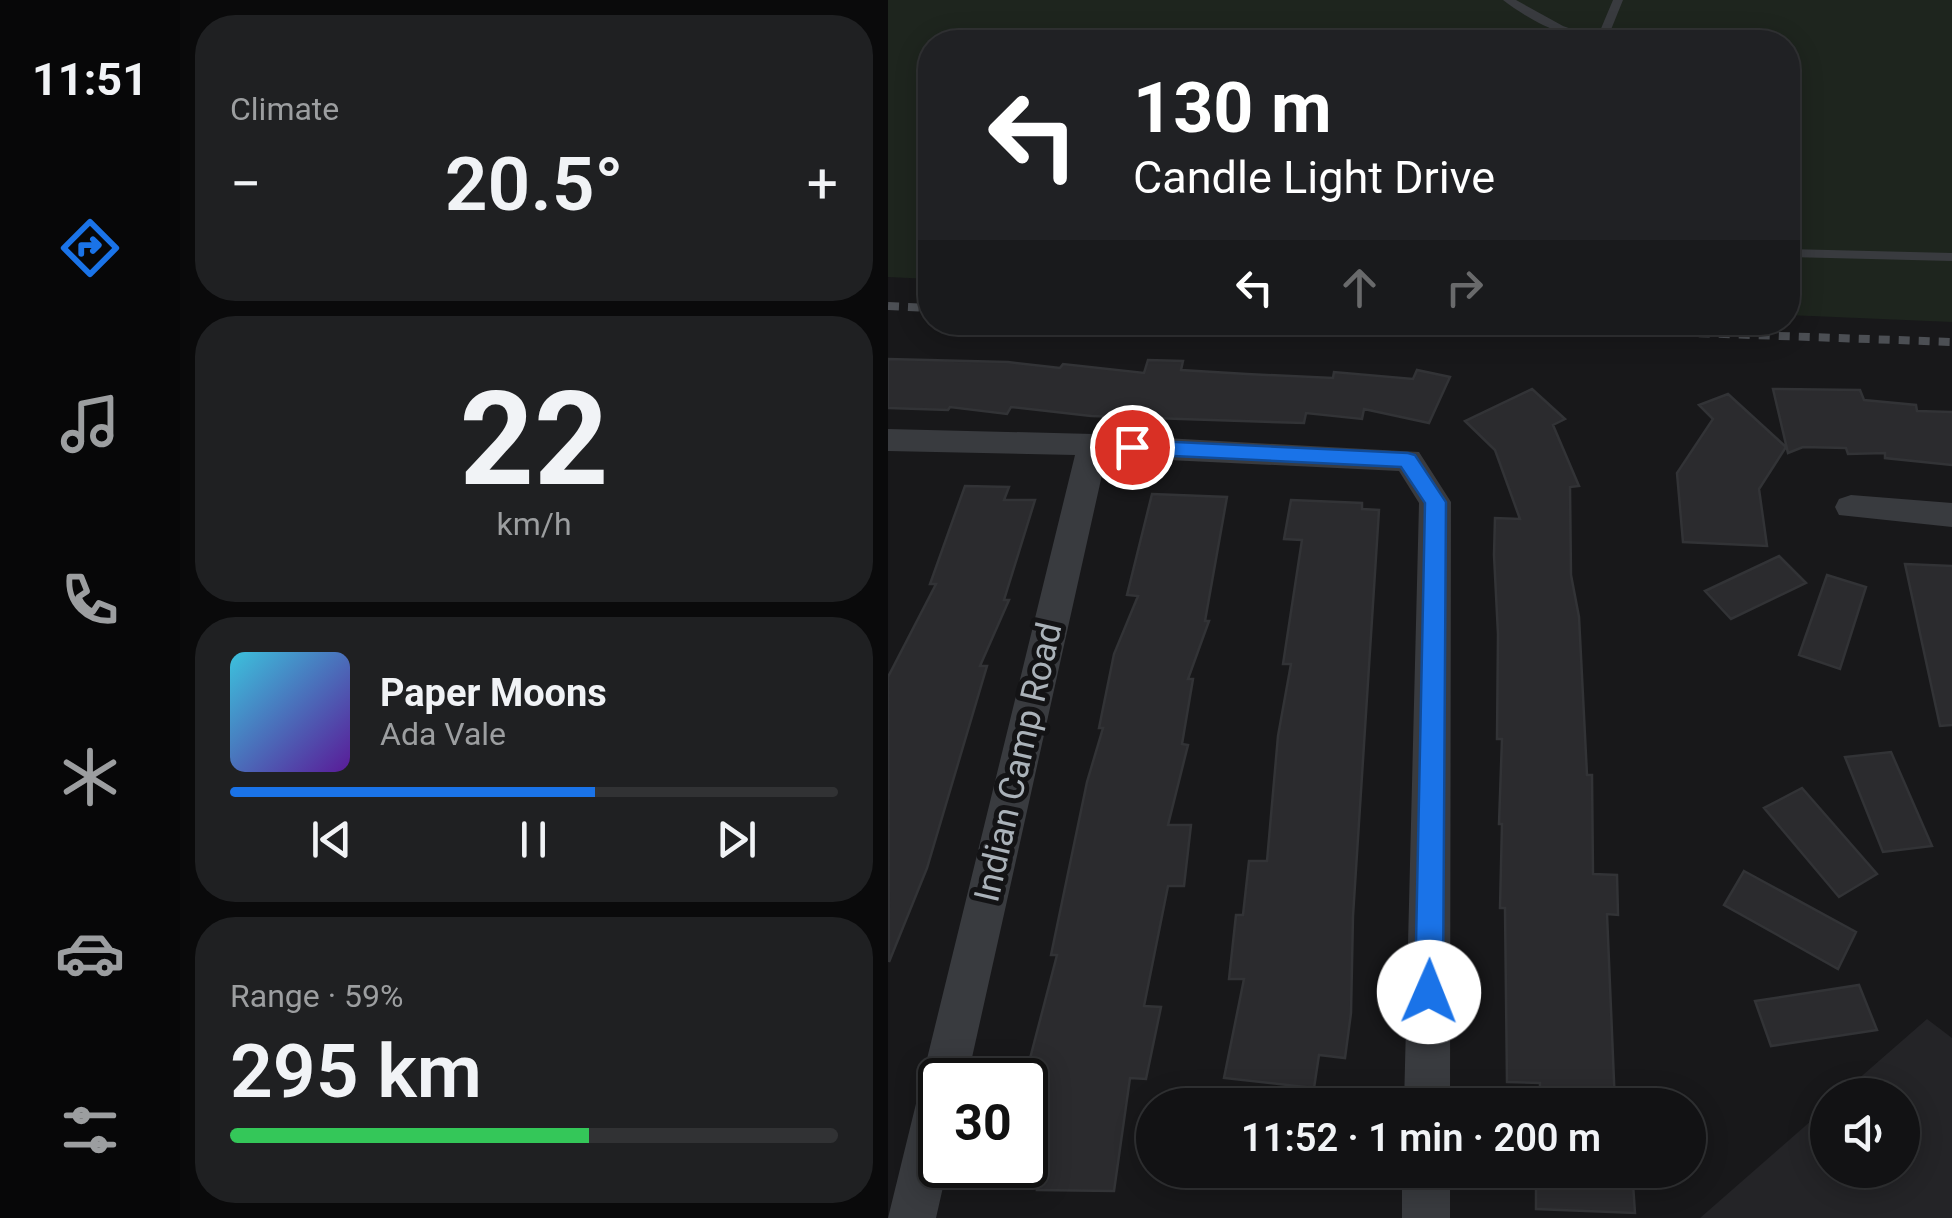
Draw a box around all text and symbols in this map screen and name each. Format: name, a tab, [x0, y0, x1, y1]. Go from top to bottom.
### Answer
text: 11:51	[32, 53, 148, 106]
text: 130 m	[1133, 67, 1332, 149]
icon: left	[968, 70, 1098, 200]
text: Climate	[230, 90, 339, 128]
text: 20.5°	[445, 140, 624, 228]
text: Candle Light Drive	[1133, 151, 1495, 204]
text: −	[230, 152, 261, 216]
text: +	[807, 152, 838, 216]
icon: directions	[55, 213, 125, 283]
icon: left	[1227, 260, 1282, 315]
icon: ahead	[1332, 260, 1387, 315]
icon: right	[1437, 260, 1492, 315]
text: 22	[459, 363, 609, 516]
icon: music	[55, 389, 125, 459]
pin	[1090, 405, 1175, 490]
icon: arrive	[1105, 420, 1160, 475]
text: km/h	[496, 505, 572, 543]
icon: phone	[55, 565, 125, 635]
street label: Indian Camp Road	[966, 619, 1071, 906]
text: Paper Moons	[380, 671, 607, 715]
text: Ada Vale	[380, 715, 506, 753]
icon: climate	[55, 742, 125, 812]
icon: previous	[304, 812, 359, 867]
icon: pause	[506, 812, 561, 867]
icon: next	[709, 812, 764, 867]
icon: car	[55, 918, 125, 988]
position arrow	[1377, 940, 1481, 1044]
text: Range · 59%	[230, 977, 403, 1015]
text: 295 km	[230, 1027, 482, 1115]
speed limit sign: 30	[918, 1058, 1048, 1188]
map controls	[1810, 1078, 1920, 1188]
button: sound	[1810, 1078, 1920, 1188]
icon: filters	[55, 1095, 125, 1165]
text: 11:52 · 1 min · 200 m	[1241, 1116, 1601, 1160]

